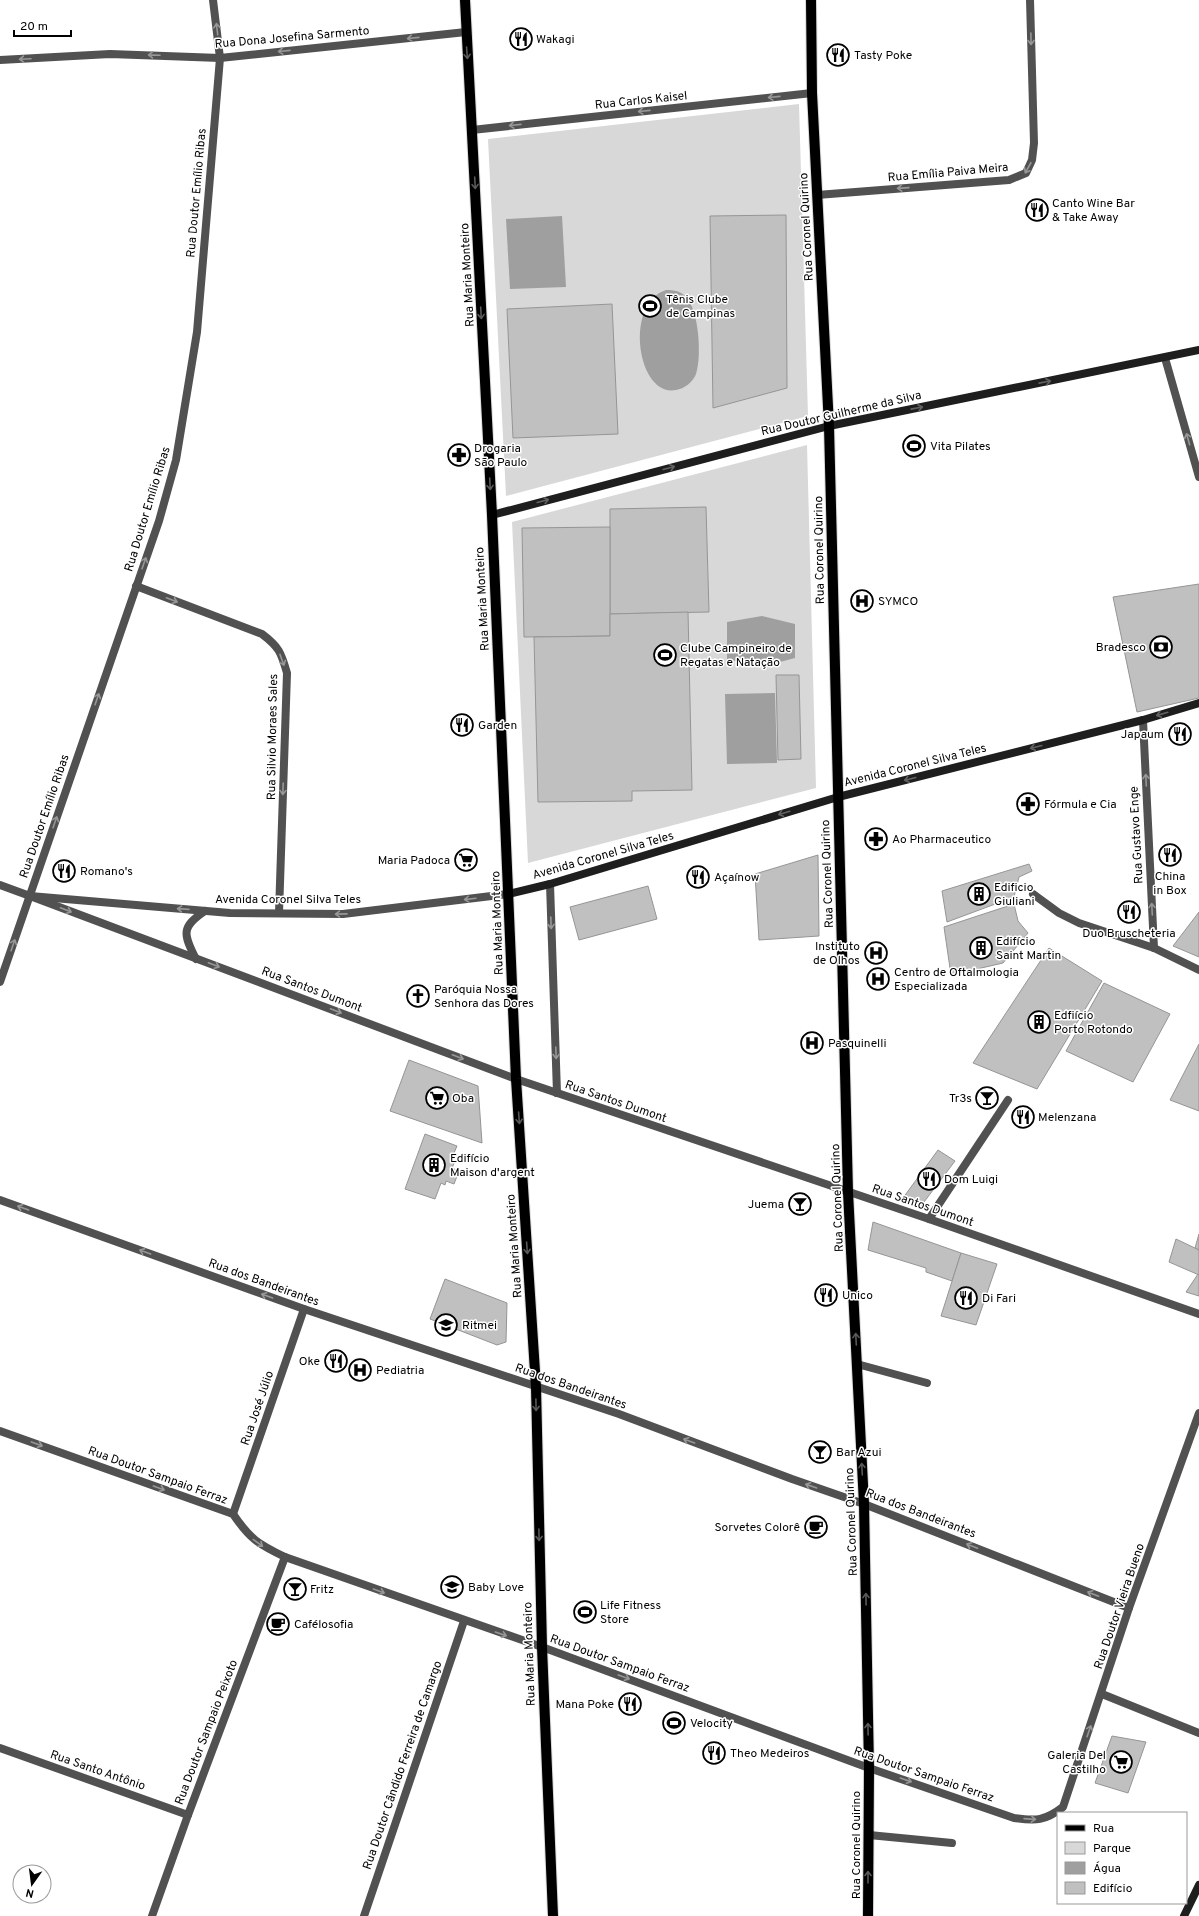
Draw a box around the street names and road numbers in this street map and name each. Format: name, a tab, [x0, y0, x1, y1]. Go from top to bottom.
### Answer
street label: Rua Dona Josefina Sarmento	[214, 23, 370, 53]
street label: Rua Carlos Kaisel	[594, 88, 688, 114]
street label: Rua Doutor Emílio Ribas	[183, 128, 211, 258]
street label: Rua Emília Paiva Meira	[887, 160, 1009, 186]
street label: Rua Coronel Quirino	[796, 172, 818, 282]
street label: Rua Maria Monteiro	[457, 222, 479, 327]
street label: Rua Doutor Guilherme da Silva	[759, 388, 923, 440]
street label: Rua Doutor Emílio Ribas	[121, 445, 175, 574]
street label: Rua Coronel Quirino	[811, 495, 829, 604]
street label: Rua Maria Monteiro	[472, 546, 494, 651]
street label: Rua Silvio Moraes Sales	[264, 674, 282, 800]
street label: Avenida Coronel Silva Teles	[842, 741, 988, 791]
street label: Rua Doutor Emílio Ribas	[16, 752, 74, 880]
street label: Rua Gustavo Enge	[1126, 786, 1148, 884]
street label: Rua Coronel Quirino	[818, 819, 838, 928]
street label: Avenida Coronel Silva Teles	[531, 828, 676, 884]
street label: Rua Maria Monteiro	[488, 870, 508, 975]
street label: Avenida Coronel Silva Teles	[215, 892, 361, 908]
street label: Rua Santos Dumont	[259, 963, 364, 1016]
street label: Rua Santos Dumont	[563, 1077, 669, 1127]
street label: Rua Coronel Quirino	[828, 1143, 848, 1252]
street label: Rua Santos Dumont	[870, 1181, 976, 1231]
street label: Rua Maria Monteiro	[503, 1193, 527, 1298]
street label: Rua dos Bandeirantes	[206, 1255, 321, 1310]
street label: Rua dos Bandeirantes	[513, 1360, 629, 1414]
street label: Rua José Júlio	[238, 1369, 278, 1448]
street label: Rua Doutor Sampaio Ferraz	[86, 1443, 230, 1509]
street label: Rua Coronel Quirino	[842, 1467, 862, 1576]
street label: Rua dos Bandeirantes	[863, 1485, 978, 1542]
street label: Rua Doutor Vieira Bueno	[1091, 1541, 1149, 1671]
street label: Rua Maria Monteiro	[520, 1601, 540, 1706]
street label: Rua Doutor Sampaio Ferraz	[548, 1631, 692, 1697]
street label: Rua Doutor Sampaio Peixoto	[172, 1657, 242, 1807]
street label: Rua Doutor Cândido Ferreira de Camargo	[360, 1658, 446, 1872]
street label: Rua Doutor Sampaio Ferraz	[851, 1743, 996, 1807]
street label: Rua Santo Antônio	[48, 1747, 148, 1795]
street label: Rua Coronel Quirino	[849, 1790, 865, 1899]

